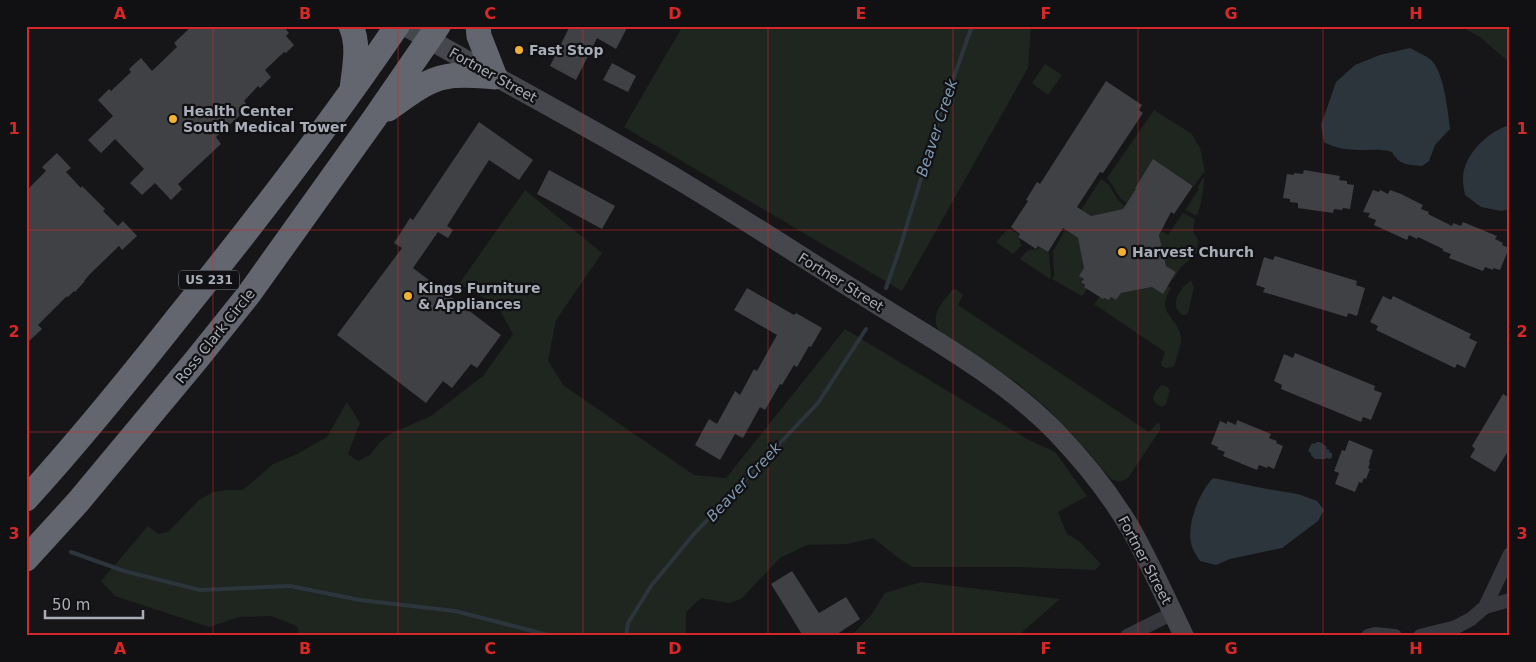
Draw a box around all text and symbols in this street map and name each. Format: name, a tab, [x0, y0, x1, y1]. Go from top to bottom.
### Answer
text: A	[114, 4, 127, 23]
text: B	[299, 4, 311, 23]
text: C	[484, 4, 496, 23]
text: D	[668, 4, 682, 23]
text: E	[856, 4, 866, 23]
text: F	[1041, 4, 1051, 23]
text: G	[1224, 4, 1238, 23]
text: H	[1409, 4, 1423, 23]
place label: Fast Stop	[529, 42, 604, 58]
street label: Fortner Street	[446, 44, 540, 106]
marker: Fast Stop	[513, 44, 525, 56]
water label: Beaver Creek	[913, 76, 962, 179]
place label: Health Center South Medical Tower	[183, 103, 347, 135]
marker: Health Center South Medical Tower	[167, 113, 179, 125]
text: 1	[8, 119, 20, 138]
text: 1	[1516, 119, 1528, 138]
place label: Harvest Church	[1132, 244, 1254, 260]
marker: Harvest Church	[1116, 246, 1128, 258]
street label: Fortner Street	[795, 249, 887, 315]
road number: US 231	[179, 270, 239, 290]
place label: Kings Furniture & Appliances	[418, 280, 540, 312]
street label: Ross Clark Circle	[172, 286, 258, 386]
marker: Kings Furniture & Appliances	[402, 290, 414, 302]
text: 2	[8, 322, 20, 341]
text: 2	[1516, 322, 1528, 341]
water label: Beaver Creek	[703, 438, 786, 525]
street label: Fortner Street	[1115, 513, 1175, 607]
text: 3	[8, 524, 20, 543]
text: 3	[1516, 524, 1528, 543]
scale bar	[45, 587, 142, 619]
text: 50 m	[52, 596, 90, 614]
text: A	[114, 639, 127, 658]
text: B	[299, 639, 311, 658]
text: C	[484, 639, 496, 658]
text: D	[668, 639, 682, 658]
text: E	[856, 639, 866, 658]
text: F	[1041, 639, 1051, 658]
text: G	[1224, 639, 1238, 658]
text: H	[1409, 639, 1423, 658]

